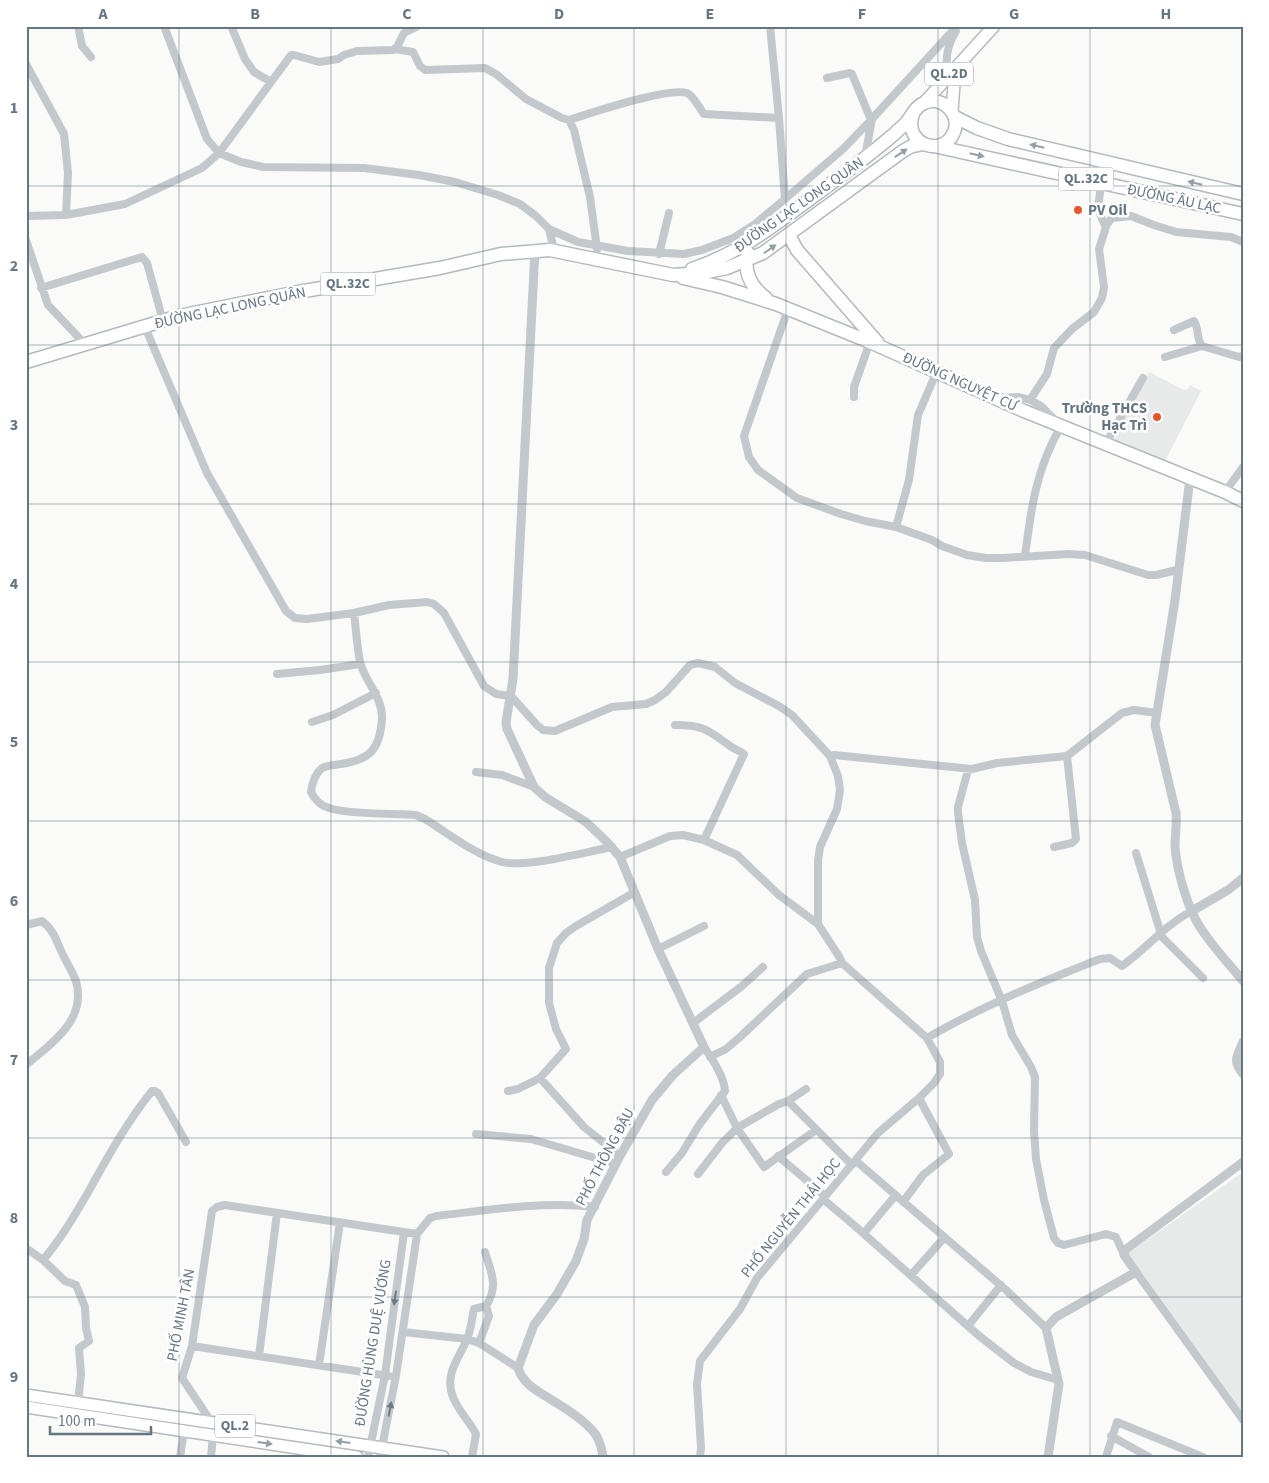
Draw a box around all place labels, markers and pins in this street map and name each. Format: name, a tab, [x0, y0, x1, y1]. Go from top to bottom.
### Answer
place label: PV Oil	[1088, 200, 1128, 221]
marker: PV Oil	[1072, 204, 1084, 216]
place label: Trường THCS Hạc Trì	[1062, 398, 1147, 436]
marker: Trường THCS Hạc Trì	[1151, 411, 1163, 423]

